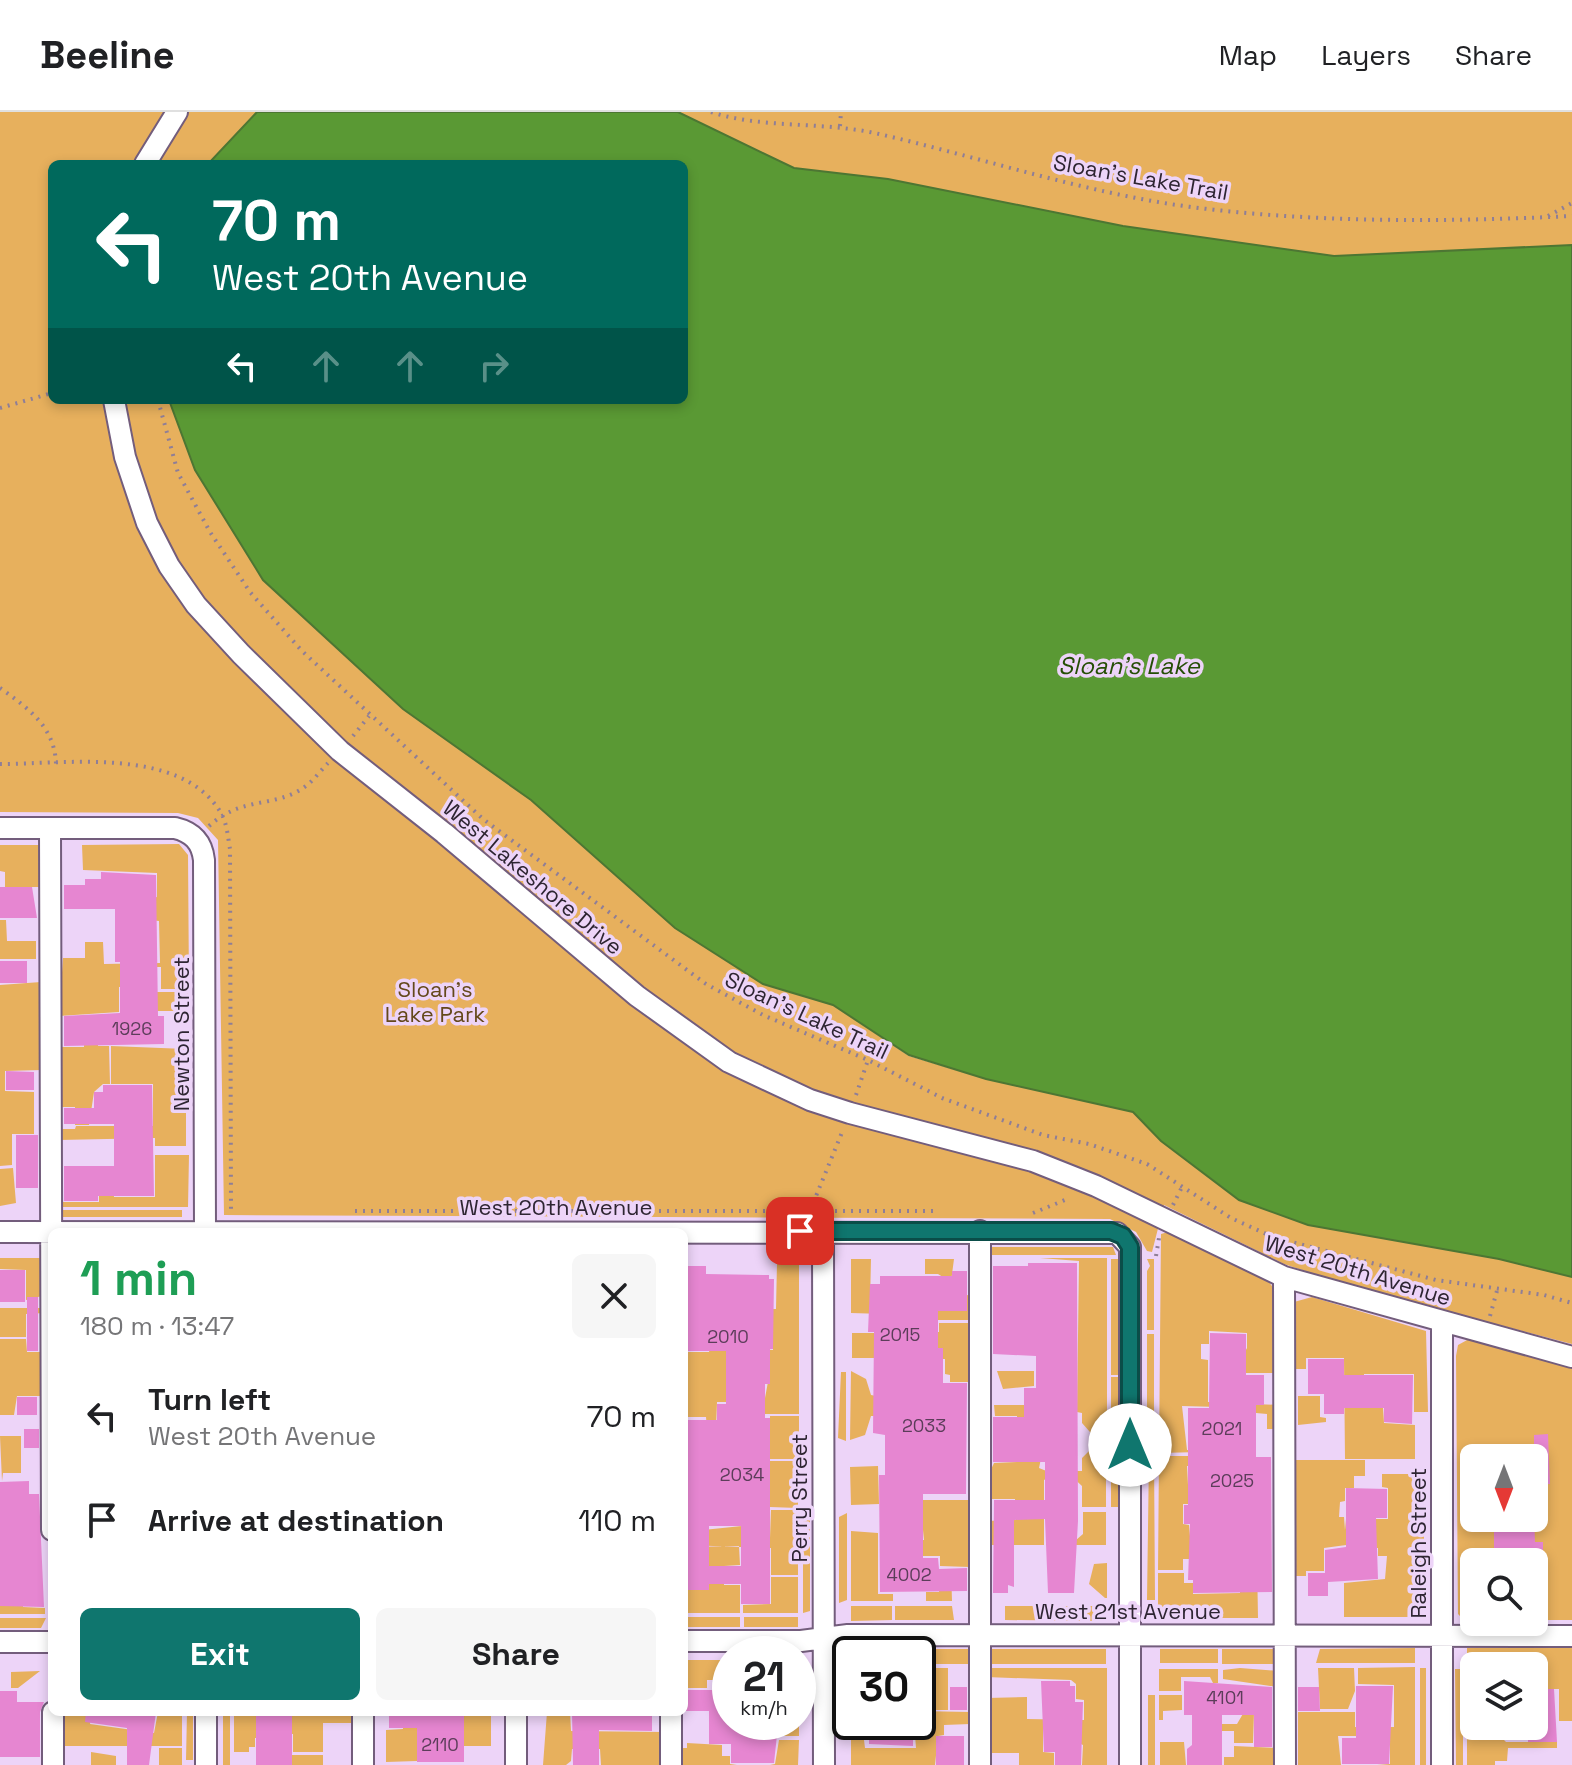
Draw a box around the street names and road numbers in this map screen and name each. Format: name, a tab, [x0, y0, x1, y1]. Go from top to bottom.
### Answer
street label: Sloan's Lake Trail	[1051, 148, 1231, 206]
street label: West Lakeshore Drive	[437, 794, 629, 960]
street label: Newton Street	[167, 957, 195, 1111]
street label: Sloan's Lake Trail	[721, 965, 893, 1065]
street label: West 20th Avenue	[459, 1193, 653, 1221]
street label: West 20th Avenue	[1262, 1228, 1454, 1312]
street label: Perry Street	[785, 1434, 813, 1562]
street label: Raleigh Street	[1404, 1468, 1432, 1618]
street label: West 21st Avenue	[1035, 1597, 1221, 1625]

